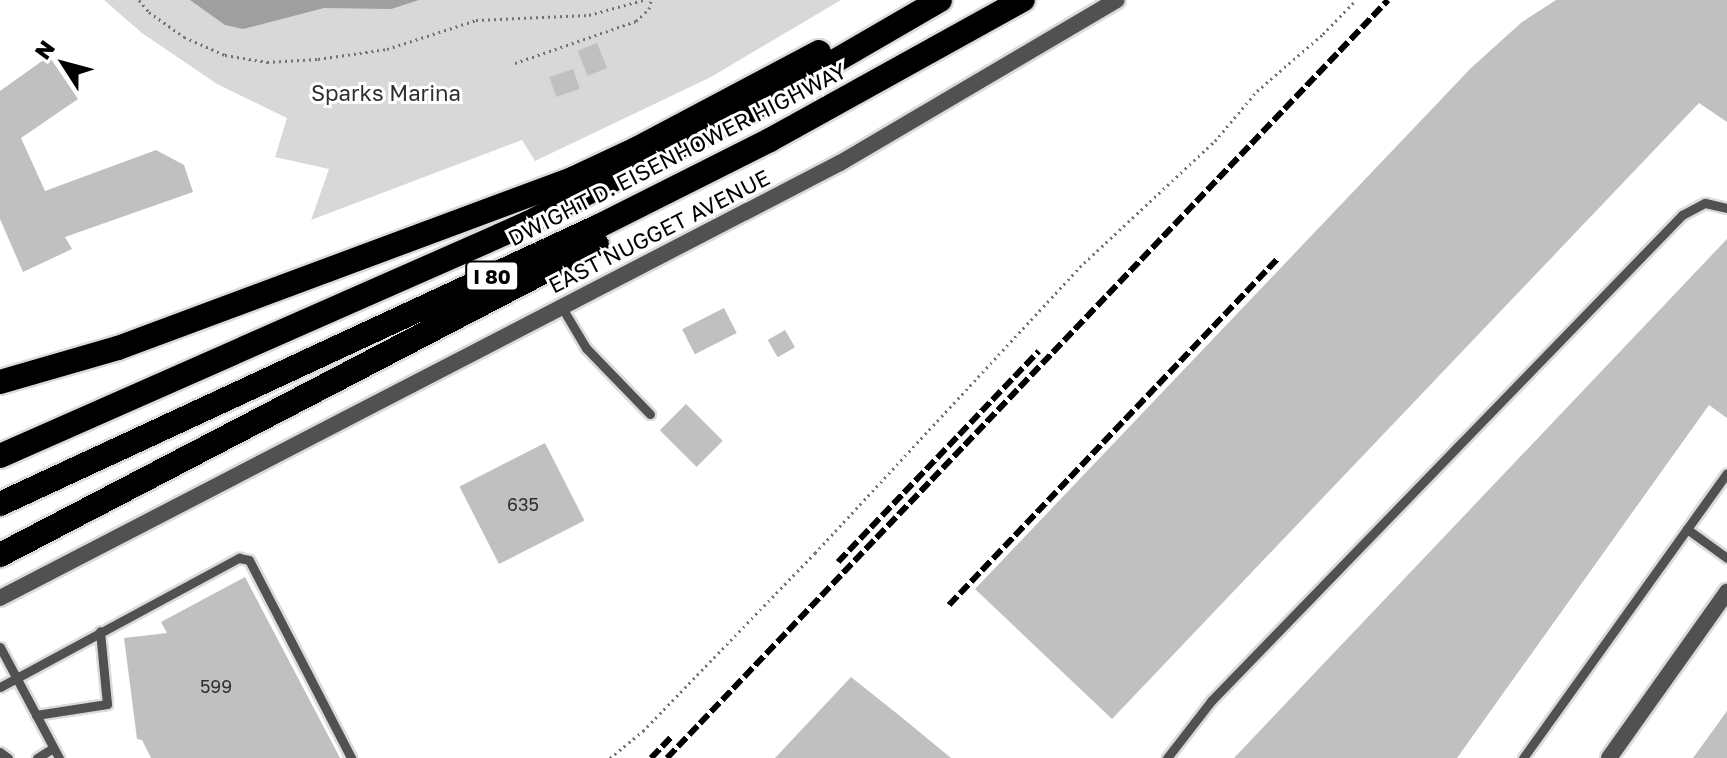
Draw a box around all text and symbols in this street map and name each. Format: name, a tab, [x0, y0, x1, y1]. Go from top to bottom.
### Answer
north arrow	[24, 24, 104, 104]
text: N	[28, 35, 60, 64]
street label: DWIGHT D. EISENHOWER HIGHWAY	[503, 57, 851, 251]
park label: Sparks Marina	[311, 80, 461, 106]
street label: EAST NUGGET AVENUE	[544, 164, 774, 298]
road number: I 80	[464, 260, 520, 292]
house number: 635	[507, 493, 539, 515]
house number: 599	[200, 675, 232, 697]

